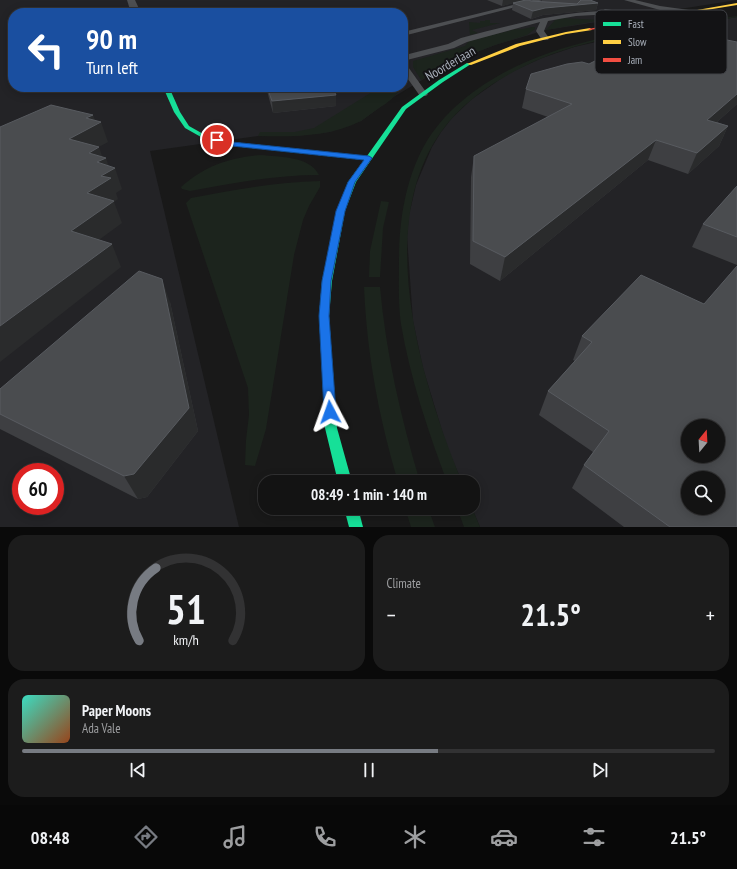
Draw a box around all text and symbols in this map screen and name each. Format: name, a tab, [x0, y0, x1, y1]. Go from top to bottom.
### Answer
legend	[595, 10, 727, 74]
text: Fast	[628, 17, 644, 31]
text: 90 m	[86, 20, 137, 57]
icon: left	[20, 24, 72, 76]
text: Slow	[628, 35, 647, 49]
street label: Noorderlaan	[422, 42, 479, 85]
text: Jam	[627, 53, 642, 67]
text: Turn left	[86, 56, 138, 79]
pin	[200, 123, 234, 157]
icon: arrive	[206, 129, 228, 151]
position arrow	[309, 391, 351, 433]
north arrow	[681, 419, 725, 463]
map controls	[681, 419, 725, 515]
speed limit sign: 60	[12, 463, 64, 515]
button: search	[681, 471, 725, 515]
text: 08:49 · 1 min · 140 m	[311, 485, 427, 504]
text: Climate	[387, 575, 421, 592]
text: 51	[166, 582, 206, 635]
text: 21.5°	[521, 595, 581, 634]
text: −	[387, 601, 396, 629]
text: +	[706, 601, 715, 629]
text: km/h	[174, 630, 199, 649]
text: Paper Moons	[82, 701, 151, 720]
text: Ada Vale	[82, 720, 121, 737]
icon: previous	[127, 759, 149, 781]
icon: pause	[358, 759, 380, 781]
icon: next	[589, 759, 611, 781]
icon: directions	[132, 823, 160, 851]
icon: music	[221, 823, 249, 851]
icon: phone	[311, 823, 339, 851]
icon: climate	[401, 823, 429, 851]
icon: car	[490, 823, 518, 851]
icon: filters	[580, 823, 608, 851]
text: 08:48	[31, 826, 70, 849]
text: 21.5°	[670, 826, 706, 849]

